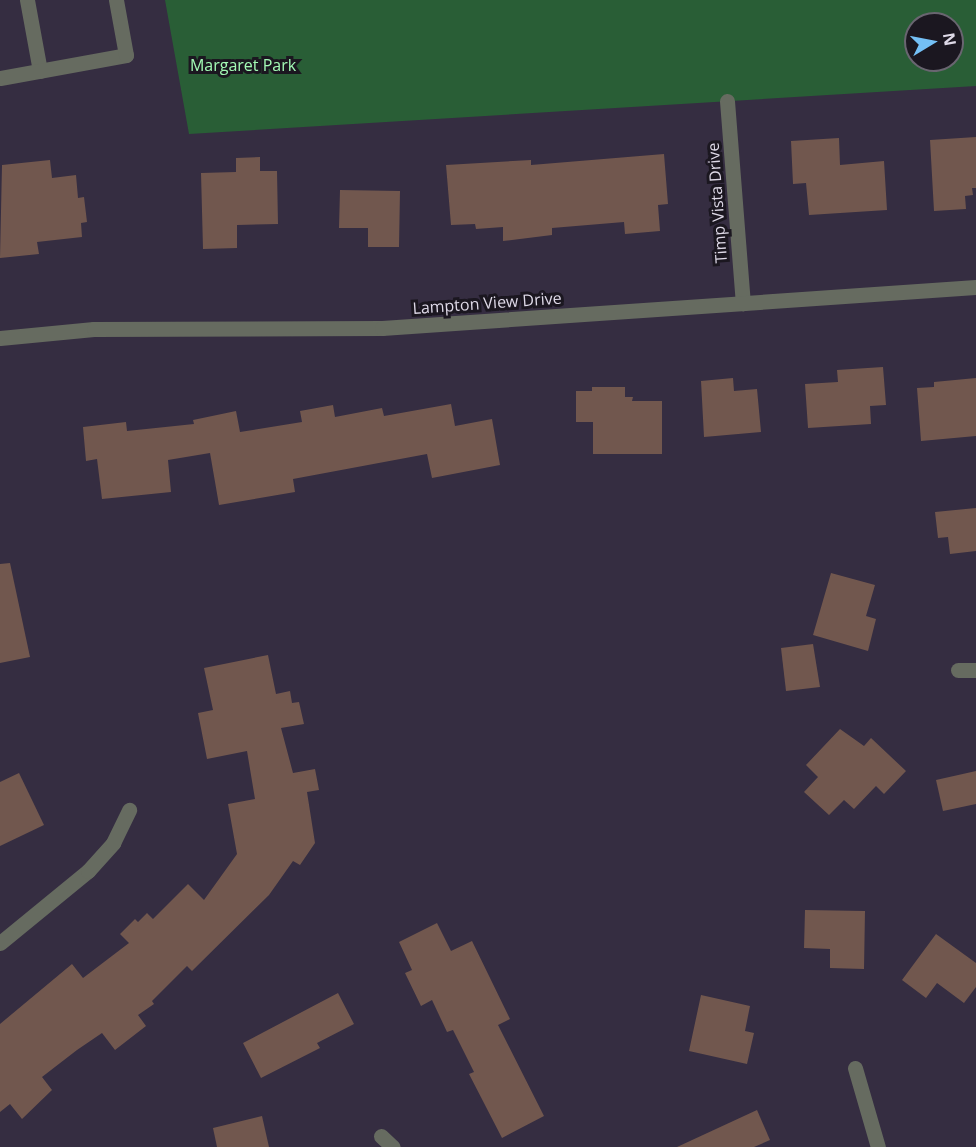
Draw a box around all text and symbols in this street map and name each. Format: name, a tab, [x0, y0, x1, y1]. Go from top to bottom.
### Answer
north arrow	[904, 12, 964, 72]
text: N	[938, 31, 962, 48]
park label: Margaret Park	[190, 55, 296, 75]
street label: Timp Vista Drive	[703, 142, 731, 264]
street label: Lampton View Drive	[412, 288, 562, 318]

